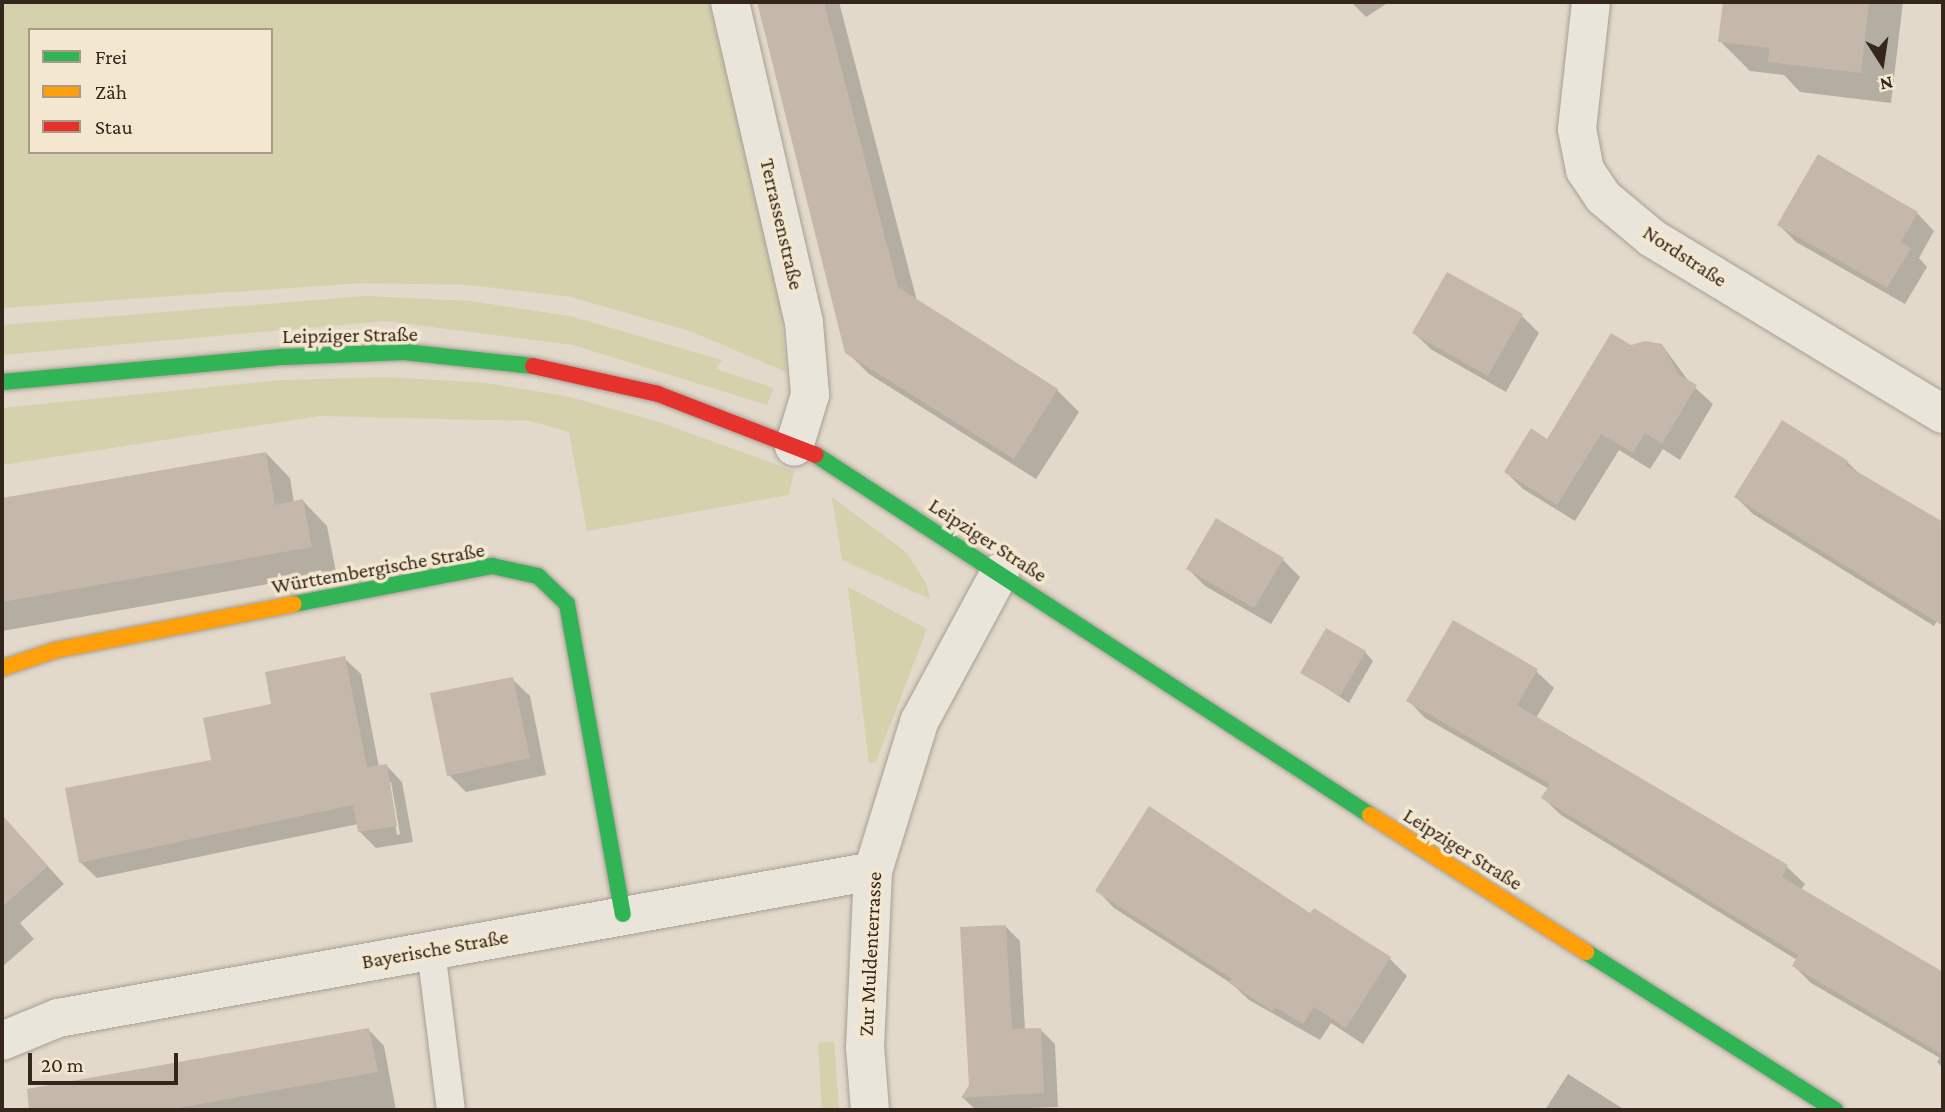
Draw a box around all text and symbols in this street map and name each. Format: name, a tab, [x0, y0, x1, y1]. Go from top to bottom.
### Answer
legend	[28, 28, 273, 154]
north arrow	[1847, 28, 1917, 98]
text: Frei	[95, 45, 127, 69]
text: N	[1878, 72, 1895, 96]
text: Zäh	[95, 80, 127, 104]
text: Stau	[95, 115, 133, 139]
street label: Terrassenstraße	[755, 156, 809, 292]
street label: Nordstraße	[1638, 220, 1732, 292]
street label: Leipziger Straße	[282, 321, 418, 349]
street label: Leipziger Straße	[924, 492, 1052, 588]
street label: Württembergische Straße	[269, 537, 487, 599]
street label: Leipziger Straße	[1399, 802, 1527, 896]
street label: Zur Muldenterrasse	[853, 871, 887, 1037]
street label: Bayerische Straße	[360, 924, 510, 974]
scale bar	[32, 1038, 182, 1082]
text: 20 m	[41, 1053, 84, 1077]

